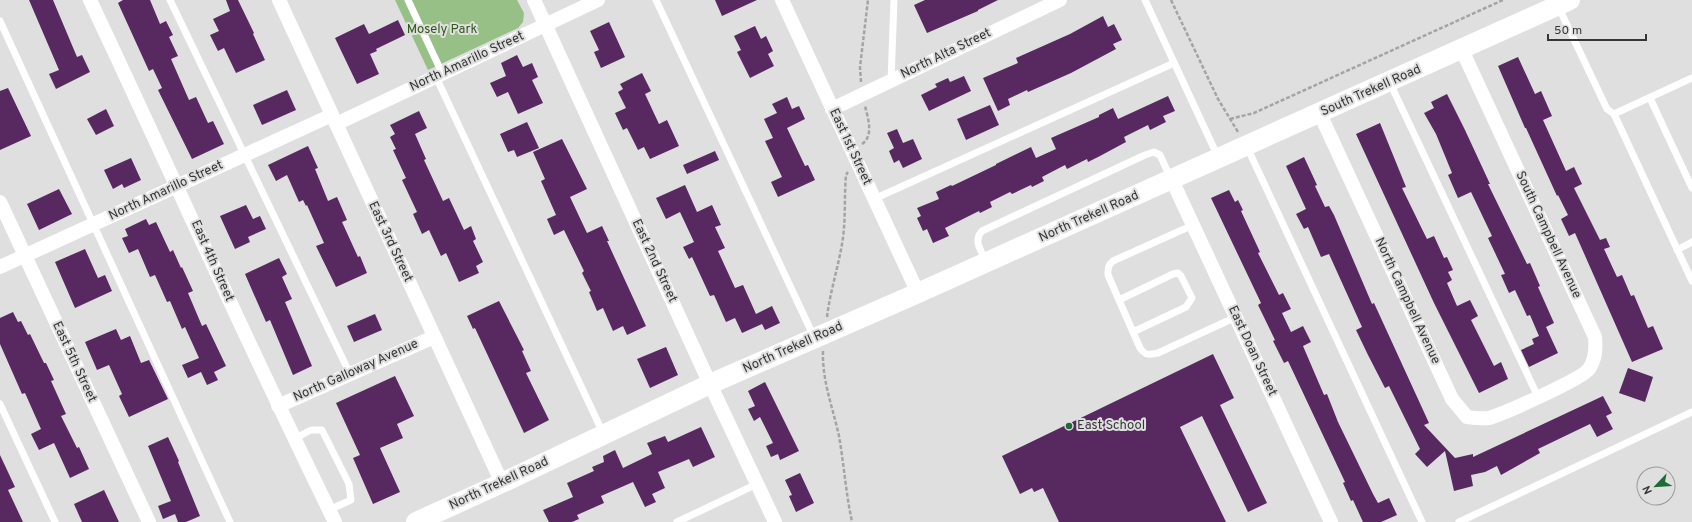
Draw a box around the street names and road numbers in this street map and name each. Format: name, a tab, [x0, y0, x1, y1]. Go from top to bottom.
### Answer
street label: North Alta Street	[898, 25, 994, 83]
street label: North Amarillo Street	[407, 28, 527, 96]
street label: South Trekell Road	[1318, 62, 1424, 120]
street label: East 1st Street	[825, 106, 875, 188]
street label: North Amarillo Street	[106, 157, 226, 225]
street label: South Campbell Avenue	[1511, 169, 1585, 301]
street label: North Trekell Road	[1036, 188, 1142, 246]
street label: East 3rd Street	[364, 199, 416, 285]
street label: East 2nd Street	[628, 217, 680, 305]
street label: East 4th Street	[187, 218, 237, 304]
street label: North Campbell Avenue	[1371, 235, 1443, 367]
street label: East Doan Street	[1224, 303, 1280, 399]
street label: East 5th Street	[48, 319, 100, 405]
street label: North Trekell Road	[740, 319, 846, 377]
street label: North Galloway Avenue	[291, 336, 421, 406]
street label: North Trekell Road	[447, 454, 551, 514]

